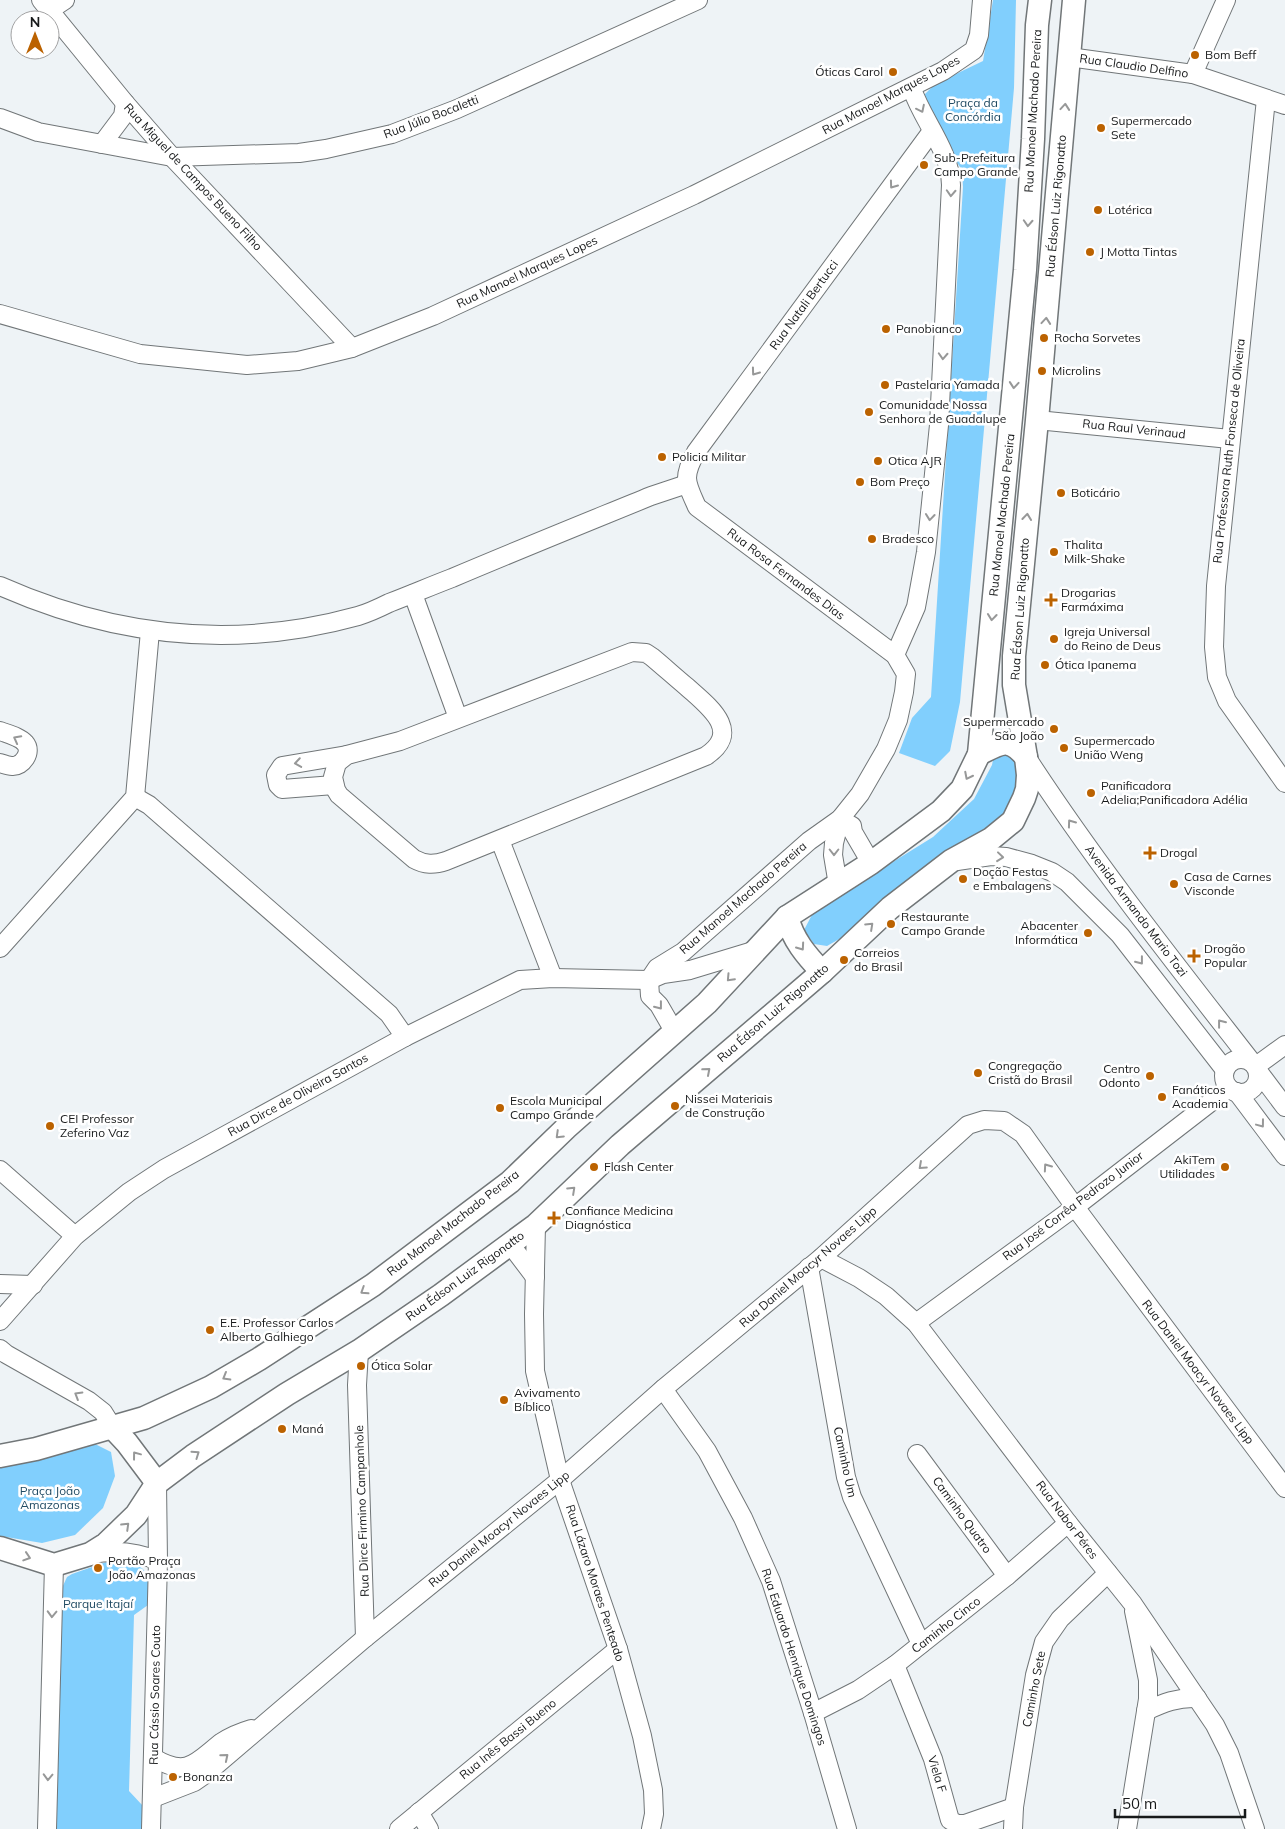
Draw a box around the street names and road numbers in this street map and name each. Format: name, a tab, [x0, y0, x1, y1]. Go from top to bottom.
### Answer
street label: Rua Manoel Machado Pereira	[1021, 29, 1044, 193]
street label: Rua Claudio Delfino	[1079, 50, 1190, 81]
street label: Rua Manoel Marques Lopes	[819, 52, 962, 137]
street label: Rua Júlio Bocaletti	[381, 91, 481, 142]
street label: Rua Miguel de Campos Bueno Filho	[121, 100, 266, 254]
street label: Rua Édson Luiz Rigonatto	[1042, 134, 1069, 278]
street label: Rua Manoel Marques Lopes	[454, 232, 600, 311]
street label: Rua Natali Bertucci	[766, 257, 841, 352]
street label: Rua Professora Ruth Fonseca de Oliveira	[1209, 338, 1248, 564]
street label: Rua Raul Verinaud	[1082, 416, 1186, 441]
street label: Rua Manoel Machado Pereira	[985, 433, 1018, 597]
street label: Rua Rosa Fernandes Dias	[725, 524, 848, 623]
street label: Rua Édson Luiz Rigonatto	[1007, 537, 1032, 681]
street label: Rua Manoel Machado Pereira	[676, 838, 809, 957]
street label: Avenida Armando Mario Tozi	[1082, 842, 1191, 980]
street label: Rua Édson Luiz Rigonatto	[714, 960, 832, 1065]
street label: Rua Dirce de Oliveira Santos	[225, 1050, 370, 1139]
street label: Rua José Corrêa Pedrozo Junior	[999, 1147, 1147, 1263]
street label: Rua Manoel Machado Pereira	[384, 1166, 522, 1279]
street label: Rua Daniel Moacyr Novaes Lipp	[736, 1203, 879, 1330]
street label: Rua Édson Luiz Rigonatto	[403, 1227, 527, 1324]
street label: Rua Daniel Moacyr Novaes Lipp	[1139, 1297, 1258, 1447]
street label: Rua Dirce Firmino Campanhole	[351, 1425, 372, 1597]
street label: Caminho Um	[831, 1425, 860, 1499]
street label: Rua Daniel Moacyr Novaes Lipp	[425, 1467, 572, 1590]
street label: Caminho Quatro	[929, 1473, 995, 1556]
street label: Rua Nabor Péres	[1033, 1478, 1102, 1562]
street label: Rua Lázaro Moraes Penteado	[563, 1502, 628, 1663]
street label: Rua Eduardo Henrique Domingos	[759, 1566, 830, 1747]
street label: Caminho Cinco	[908, 1593, 983, 1656]
street label: Rua Cássio Soares Couto	[146, 1625, 163, 1765]
street label: Caminho Sete	[1019, 1650, 1048, 1728]
street label: Rua Inês Bassi Bueno	[456, 1695, 559, 1782]
street label: Viela F	[925, 1754, 950, 1794]

